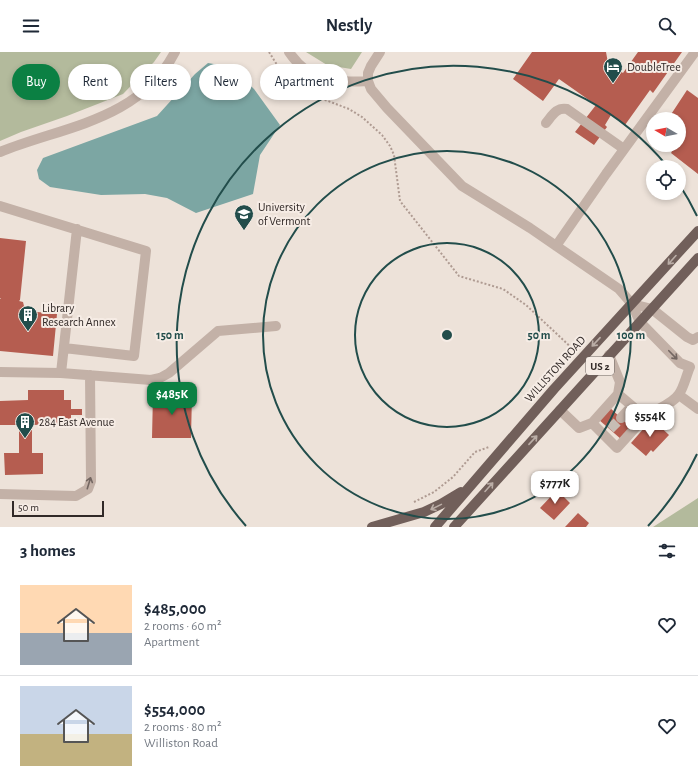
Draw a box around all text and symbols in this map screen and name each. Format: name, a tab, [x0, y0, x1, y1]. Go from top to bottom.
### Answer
icon: menu	[20, 15, 42, 37]
icon: search	[656, 15, 678, 37]
text: Nestly	[326, 17, 372, 35]
hotel icon: DoubleTree	[602, 56, 624, 84]
place label: DoubleTree	[627, 61, 681, 73]
chip: Buy	[12, 64, 60, 100]
chip: Rent	[68, 64, 122, 100]
chip: Filters	[130, 64, 191, 100]
chip: New	[199, 64, 252, 100]
chip: Apartment	[260, 64, 348, 100]
north arrow	[646, 112, 686, 152]
map controls	[646, 112, 686, 200]
button: locate	[646, 160, 686, 200]
place label: University of Vermont	[258, 201, 310, 227]
school or university icon: University of Vermont	[233, 203, 255, 231]
one-way arrow	[667, 255, 676, 265]
place label: Library Research Annex	[42, 302, 116, 328]
building icon: Library Research Annex	[17, 304, 39, 332]
centre of rings	[440, 328, 454, 342]
text: 150 m	[156, 329, 184, 341]
text: 50 m	[528, 329, 551, 341]
text: 100 m	[617, 329, 645, 341]
street label: WILLISTON ROAD	[522, 333, 588, 404]
one-way arrow	[592, 337, 601, 347]
one-way arrow	[668, 350, 678, 360]
road number: US 2	[586, 357, 614, 375]
pin: $485K	[144, 382, 200, 416]
text: $485K	[156, 388, 188, 401]
pin: $554K	[622, 404, 678, 438]
text: $554K	[634, 410, 666, 423]
building icon: 284 East Avenue	[14, 411, 36, 439]
place label: 284 East Avenue	[39, 416, 114, 428]
one-way arrow	[528, 435, 537, 445]
pin: $777K	[527, 471, 583, 505]
one-way arrow	[86, 476, 93, 489]
text: $777K	[540, 477, 570, 490]
one-way arrow	[485, 482, 494, 493]
scale bar	[12, 499, 104, 518]
text: 50 m	[18, 502, 39, 513]
one-way arrow	[430, 503, 442, 511]
icon: filters	[656, 540, 678, 562]
text: 3 homes	[20, 542, 76, 559]
text: $485,000	[144, 600, 206, 617]
icon: home	[52, 601, 100, 649]
icon: heart	[656, 614, 678, 636]
text: 2 rooms · 60 m²	[144, 620, 221, 633]
text: Apartment	[144, 636, 199, 649]
text: $554,000	[144, 701, 205, 718]
icon: home	[52, 702, 100, 750]
icon: heart	[656, 715, 678, 737]
text: 2 rooms · 80 m²	[144, 721, 221, 734]
text: Williston Road	[144, 737, 218, 750]

